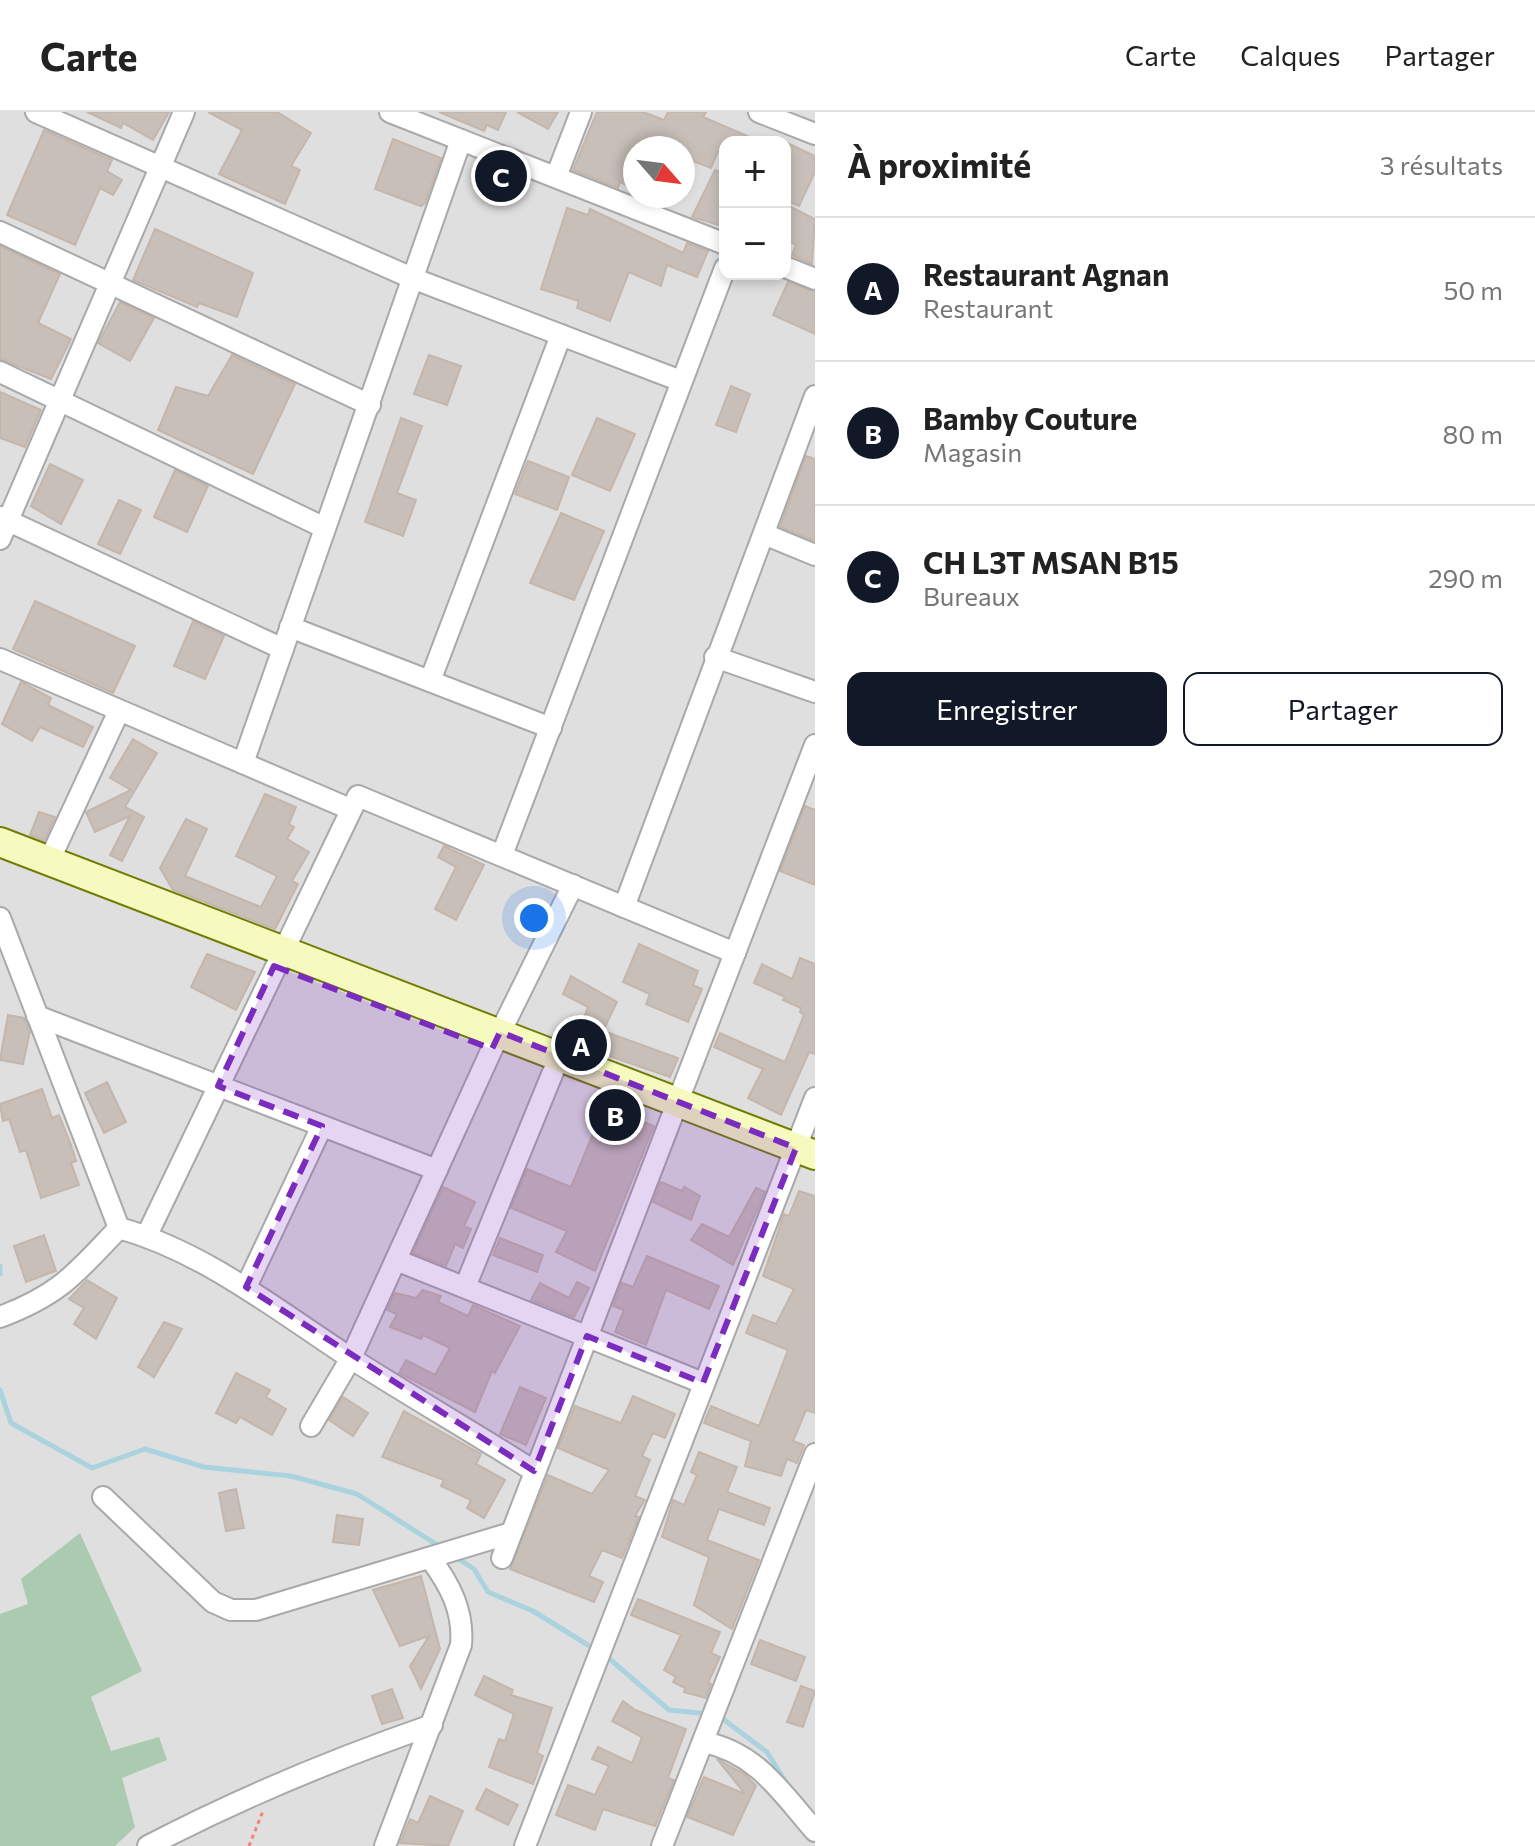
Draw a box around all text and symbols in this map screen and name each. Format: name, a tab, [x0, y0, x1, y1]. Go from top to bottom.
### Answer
text: Carte	[40, 32, 138, 79]
text: Carte	[1125, 38, 1196, 72]
text: Calques	[1240, 38, 1341, 72]
text: Partager	[1385, 38, 1495, 72]
north arrow	[623, 136, 695, 208]
map controls	[719, 136, 791, 280]
button: +	[719, 136, 791, 208]
text: À proximité	[847, 143, 1031, 185]
pin: C	[475, 146, 527, 206]
text: 3 résultats	[1380, 149, 1503, 180]
button: −	[719, 208, 791, 280]
text: Restaurant Agnan	[923, 255, 1169, 292]
text: A	[864, 274, 882, 305]
text: 50 m	[1443, 274, 1503, 305]
text: Restaurant	[923, 292, 1053, 323]
text: Bamby Couture	[923, 399, 1137, 436]
text: B	[864, 418, 882, 449]
text: 80 m	[1443, 418, 1503, 449]
text: Magasin	[923, 436, 1022, 467]
text: CH L3T MSAN B15	[923, 543, 1179, 580]
text: C	[864, 562, 882, 593]
text: 290 m	[1428, 562, 1503, 593]
text: Bureaux	[923, 580, 1020, 611]
button: Enregistrer	[847, 672, 1167, 746]
button: Partager	[1183, 672, 1503, 746]
your location	[514, 898, 554, 938]
pin: A	[555, 1015, 607, 1075]
pin: B	[589, 1085, 641, 1145]

